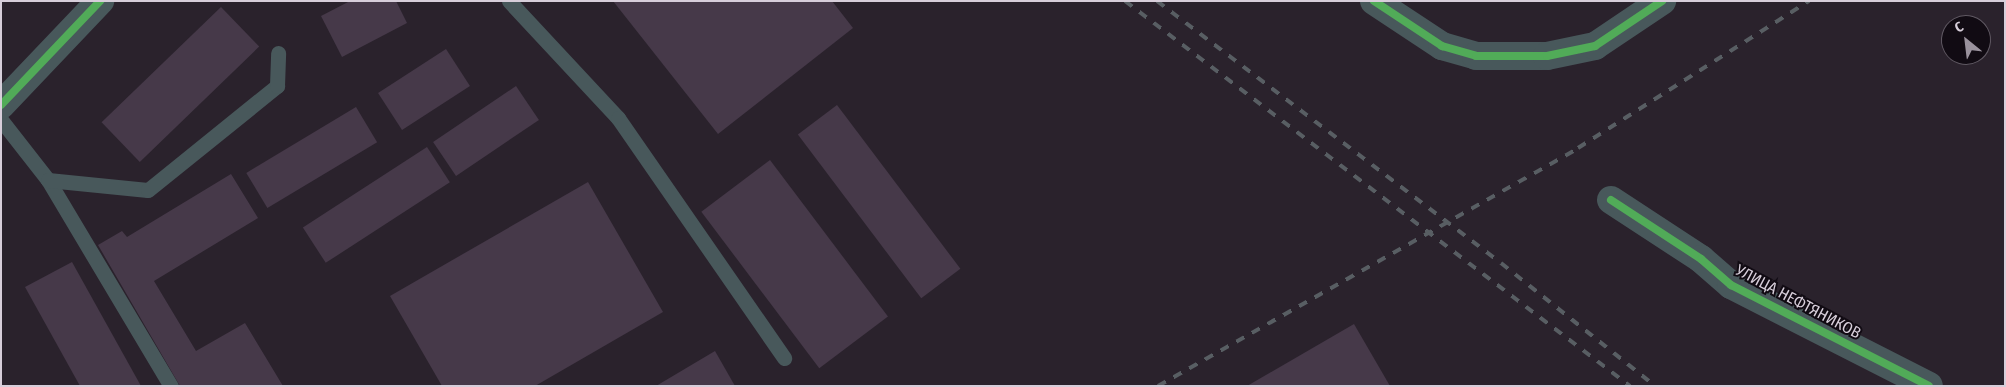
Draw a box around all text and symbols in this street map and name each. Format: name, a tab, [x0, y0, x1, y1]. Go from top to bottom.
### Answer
north arrow	[1941, 15, 1991, 65]
text: С	[1952, 18, 1966, 37]
street label: УЛИЦА НЕФТЯНИКОВ	[1732, 261, 1864, 343]

